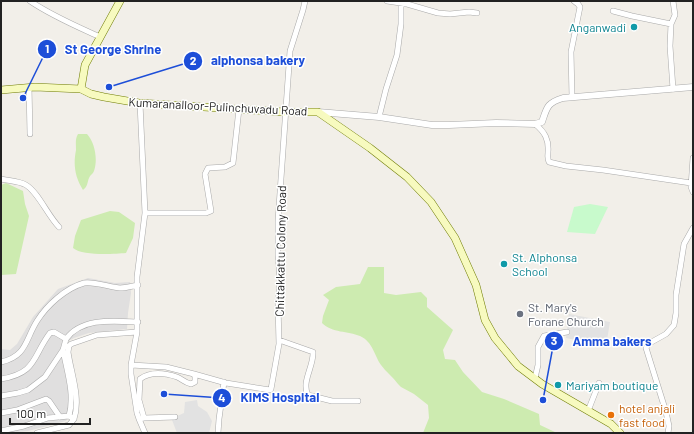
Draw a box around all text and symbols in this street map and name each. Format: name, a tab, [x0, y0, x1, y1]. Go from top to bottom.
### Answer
place label: Anganwadi	[569, 20, 626, 34]
marker: Anganwadi	[629, 22, 639, 32]
callout: St George Shrine	[37, 36, 170, 61]
text: 1	[45, 41, 49, 55]
text: St George Shrine	[65, 41, 161, 57]
callout: alphonsa bakery	[183, 48, 313, 73]
text: alphonsa bakery	[211, 52, 306, 68]
text: 2	[190, 53, 197, 67]
street label: Kumaranalloor-Pulinchuvadu Road	[128, 94, 308, 118]
street label: Chittakkattu Colony Road	[272, 185, 288, 317]
place label: St. Alphonsa School	[512, 250, 577, 278]
marker: St. Alphonsa School	[499, 259, 509, 269]
place label: St. Mary's Forane Church	[528, 300, 604, 328]
marker: St. Mary's Forane Church	[515, 309, 525, 319]
callout: Amma bakers	[544, 329, 659, 354]
text: 3	[551, 333, 557, 347]
text: Amma bakers	[573, 333, 652, 349]
place label: Mariyam boutique	[566, 378, 658, 392]
marker: Mariyam boutique	[553, 380, 563, 390]
callout: KIMS Hospital	[212, 385, 327, 410]
text: KIMS Hospital	[241, 389, 319, 405]
text: 4	[218, 390, 226, 404]
scale bar	[10, 400, 90, 426]
place label: hotel anjali fast food	[619, 401, 675, 429]
text: 100 m	[16, 406, 46, 420]
marker: hotel anjali fast food	[606, 410, 616, 420]

